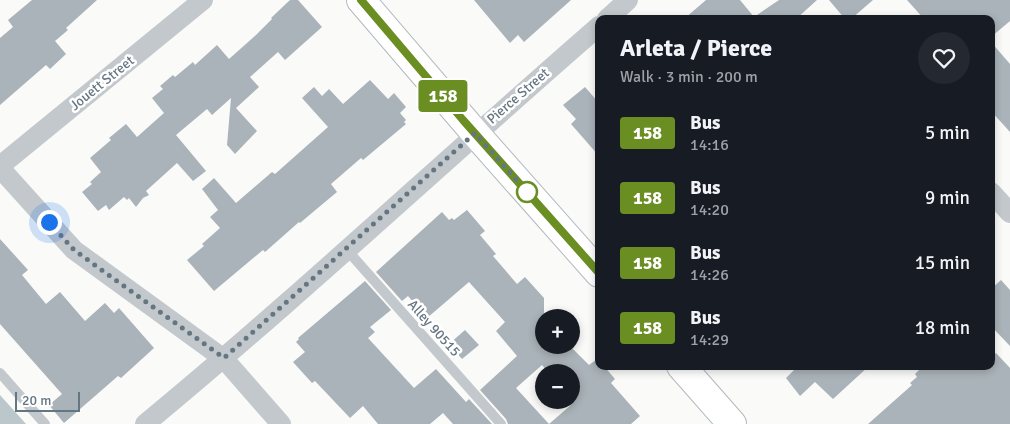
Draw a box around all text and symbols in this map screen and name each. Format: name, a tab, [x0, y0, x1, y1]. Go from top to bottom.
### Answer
button: heart	[918, 32, 970, 84]
text: Arleta / Pierce	[620, 33, 772, 63]
street label: Jouett Street	[67, 52, 138, 114]
street label: Pierce Street	[483, 64, 553, 128]
text: Walk · 3 min · 200 m	[620, 67, 758, 87]
line badge: 158	[414, 80, 472, 112]
text: 158	[428, 85, 458, 107]
text: Bus	[690, 111, 721, 135]
text: 5 min	[925, 121, 970, 145]
text: 158	[633, 122, 662, 144]
text: 14:16	[690, 135, 729, 155]
text: Bus	[690, 176, 721, 200]
unlabelled marker	[516, 181, 538, 203]
text: 9 min	[925, 186, 970, 210]
text: 158	[633, 187, 662, 209]
text: 14:20	[690, 200, 729, 220]
your location	[37, 210, 62, 235]
text: Bus	[690, 241, 721, 265]
text: 15 min	[915, 251, 970, 275]
text: 158	[633, 252, 662, 274]
text: 14:26	[690, 265, 729, 285]
street label: Alley 90515	[404, 296, 464, 360]
text: Bus	[690, 306, 721, 330]
map controls	[535, 309, 580, 409]
button: +	[535, 309, 580, 354]
text: 18 min	[915, 316, 970, 340]
text: 158	[633, 317, 662, 339]
text: 14:29	[690, 330, 729, 350]
button: −	[535, 364, 580, 409]
scale bar	[15, 389, 80, 412]
text: 20 m	[22, 392, 51, 409]

